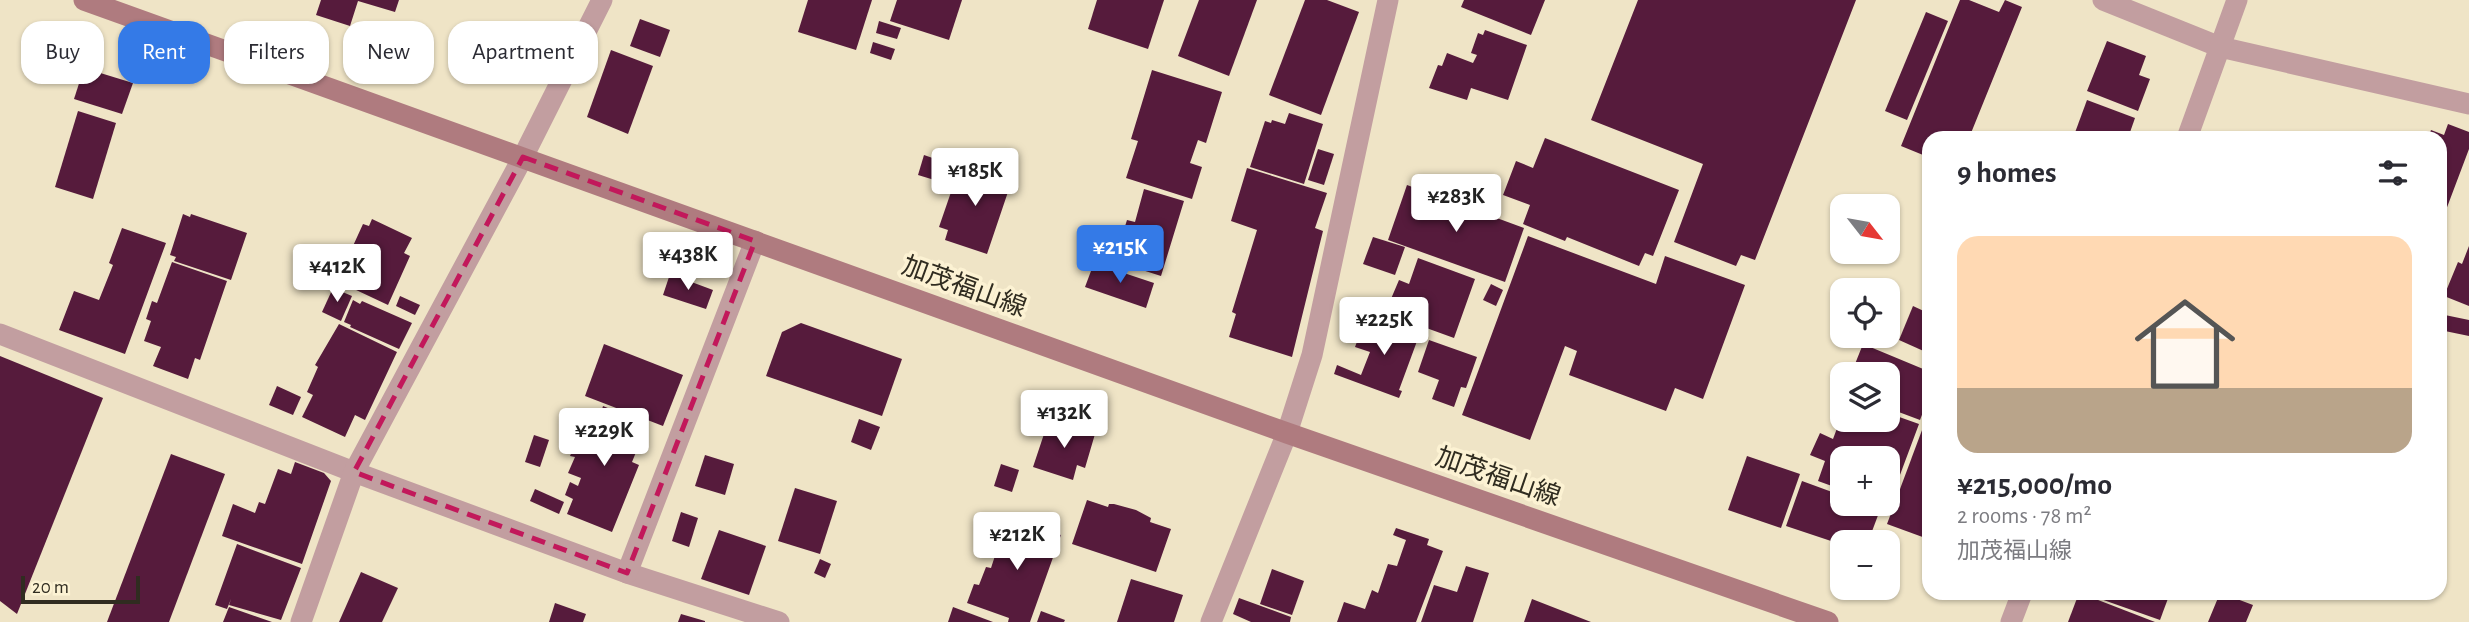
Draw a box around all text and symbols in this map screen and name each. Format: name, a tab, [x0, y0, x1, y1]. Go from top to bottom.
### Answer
chip: Buy	[21, 21, 104, 84]
chip: Rent	[118, 21, 210, 84]
chip: Filters	[224, 21, 329, 84]
chip: New	[343, 21, 434, 84]
chip: Apartment	[448, 21, 598, 84]
pin: ¥185K	[926, 148, 1024, 208]
icon: filters	[2374, 154, 2412, 192]
text: 9 homes	[1957, 158, 2057, 188]
text: ¥185K	[947, 159, 1003, 182]
pin: ¥283K	[1407, 174, 1505, 234]
text: ¥283K	[1427, 185, 1485, 208]
north arrow	[1830, 194, 1900, 264]
map controls	[1830, 194, 1900, 600]
pin: ¥215K	[1071, 226, 1169, 285]
pin: ¥438K	[639, 232, 737, 292]
text: ¥215K	[1093, 236, 1147, 259]
text: ¥438K	[659, 243, 717, 266]
pin: ¥412K	[288, 244, 386, 304]
street label: 加茂福山線	[898, 251, 1030, 321]
text: ¥412K	[309, 255, 365, 278]
button: locate	[1830, 278, 1900, 348]
icon: home	[2122, 281, 2248, 407]
pin: ¥225K	[1335, 298, 1433, 357]
text: ¥225K	[1355, 308, 1413, 331]
button: layers	[1830, 362, 1900, 432]
pin: ¥132K	[1015, 391, 1113, 450]
text: ¥132K	[1037, 401, 1091, 424]
pin: ¥229K	[555, 408, 653, 468]
text: ¥229K	[575, 419, 633, 442]
street label: 加茂福山線	[1432, 442, 1564, 510]
button: +	[1830, 446, 1900, 516]
text: ¥215,000/mo	[1957, 470, 2112, 500]
text: 2 rooms · 78 m²	[1957, 505, 2092, 528]
pin: ¥212K	[968, 512, 1066, 572]
text: ¥212K	[989, 523, 1045, 546]
button: −	[1830, 530, 1900, 600]
text: 加茂福山線	[1957, 540, 2072, 563]
scale bar	[21, 573, 140, 605]
text: 20 m	[32, 578, 69, 597]

